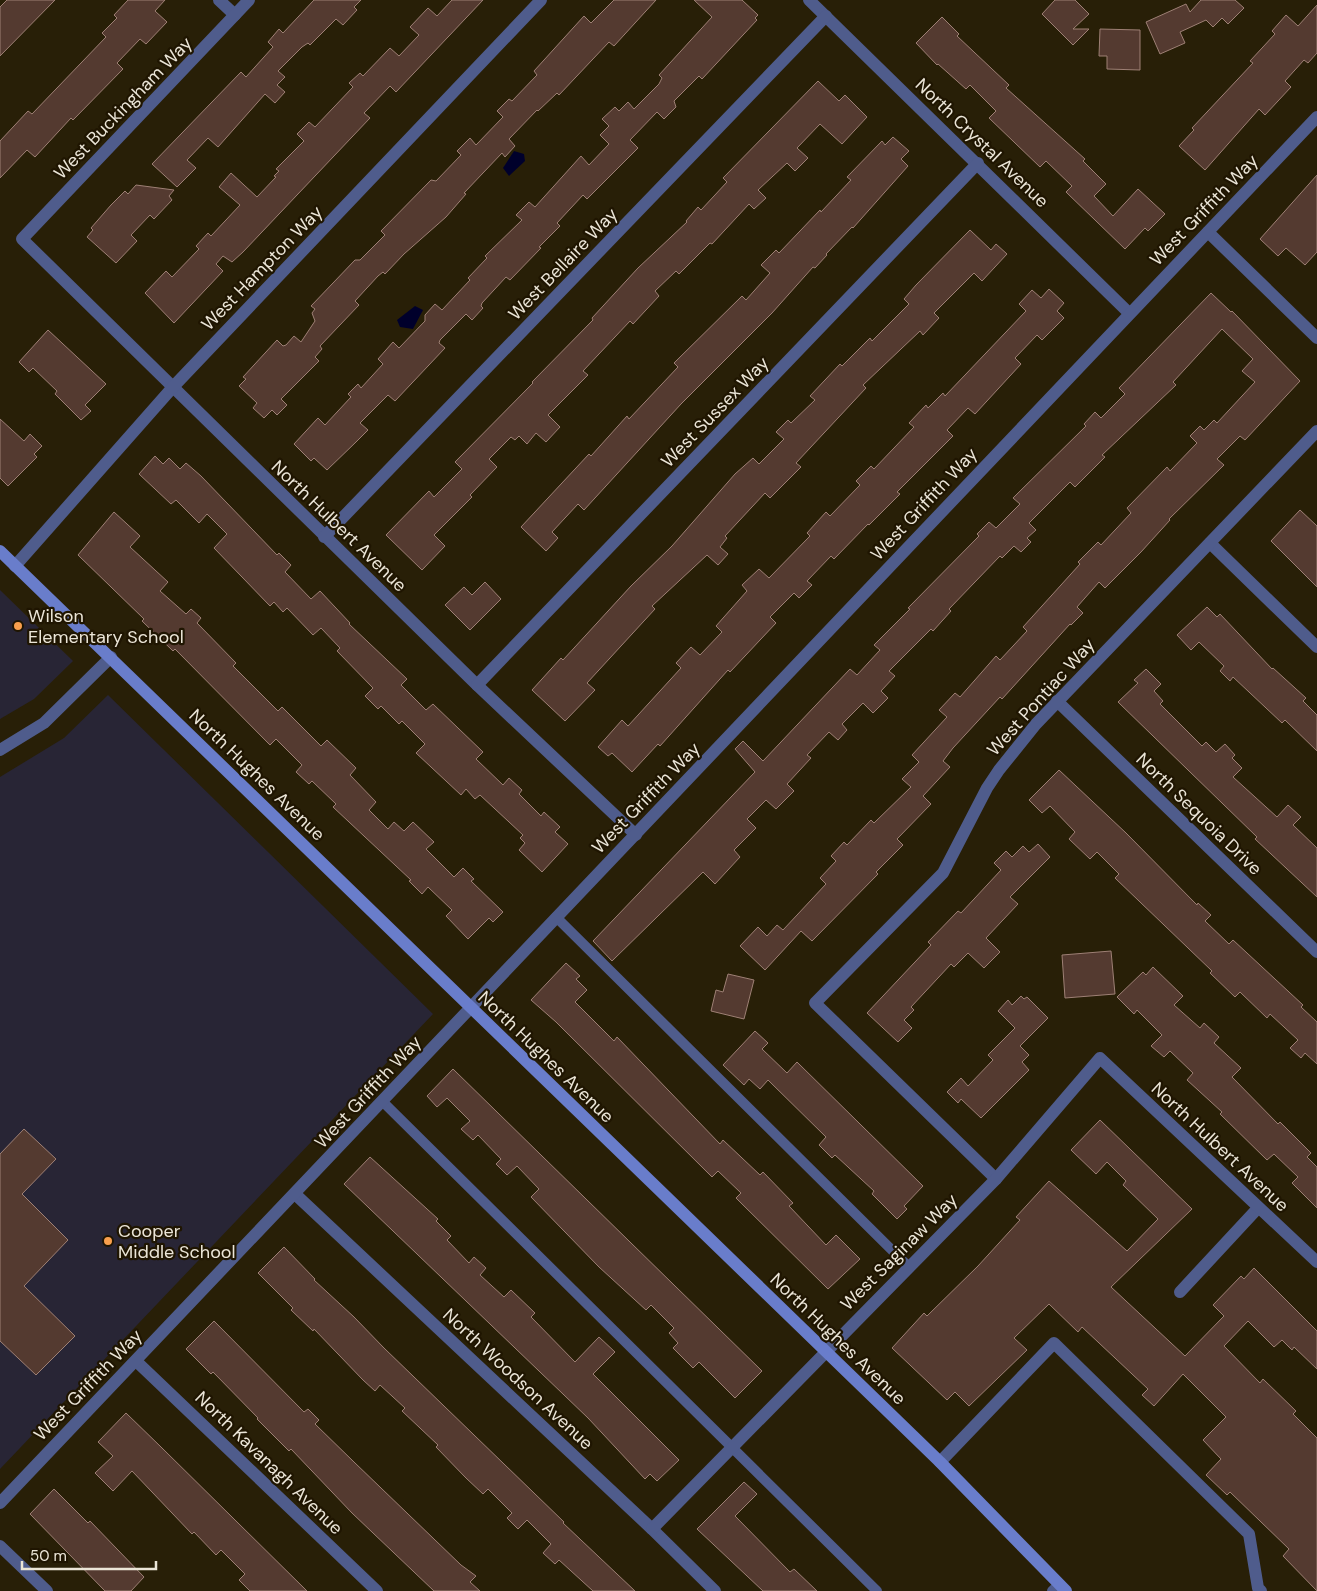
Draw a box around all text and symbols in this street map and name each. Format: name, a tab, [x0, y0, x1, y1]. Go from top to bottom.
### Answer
street label: West Buckingham Way	[49, 32, 197, 184]
street label: North Crystal Avenue	[910, 73, 1054, 213]
street label: West Griffith Way	[1145, 149, 1263, 271]
street label: West Hampton Way	[196, 200, 328, 336]
street label: West Bellaire Way	[503, 202, 623, 326]
street label: West Sussex Way	[656, 351, 774, 473]
street label: West Griffith Way	[865, 442, 983, 566]
street label: North Hulbert Avenue	[266, 455, 412, 597]
place label: Wilson Elementary School	[28, 604, 184, 649]
marker: Wilson Elementary School	[12, 620, 24, 632]
street label: West Pontiac Way	[982, 633, 1100, 761]
street label: North Hughes Avenue	[184, 704, 330, 846]
street label: West Griffith Way	[587, 737, 705, 859]
street label: North Sequoia Drive	[1131, 748, 1267, 880]
street label: North Hughes Avenue	[473, 986, 619, 1128]
street label: West Griffith Way	[309, 1030, 427, 1154]
street label: North Hulbert Avenue	[1146, 1077, 1294, 1217]
street label: West Saginaw Way	[835, 1188, 963, 1316]
place label: Cooper Middle School	[118, 1219, 236, 1264]
marker: Cooper Middle School	[102, 1235, 114, 1247]
street label: North Hughes Avenue	[765, 1268, 911, 1410]
street label: North Woodson Avenue	[438, 1303, 598, 1455]
street label: West Griffith Way	[29, 1324, 147, 1446]
street label: North Kavanagh Avenue	[190, 1386, 348, 1540]
scale bar	[22, 1538, 156, 1570]
text: 50 m	[30, 1546, 67, 1566]

